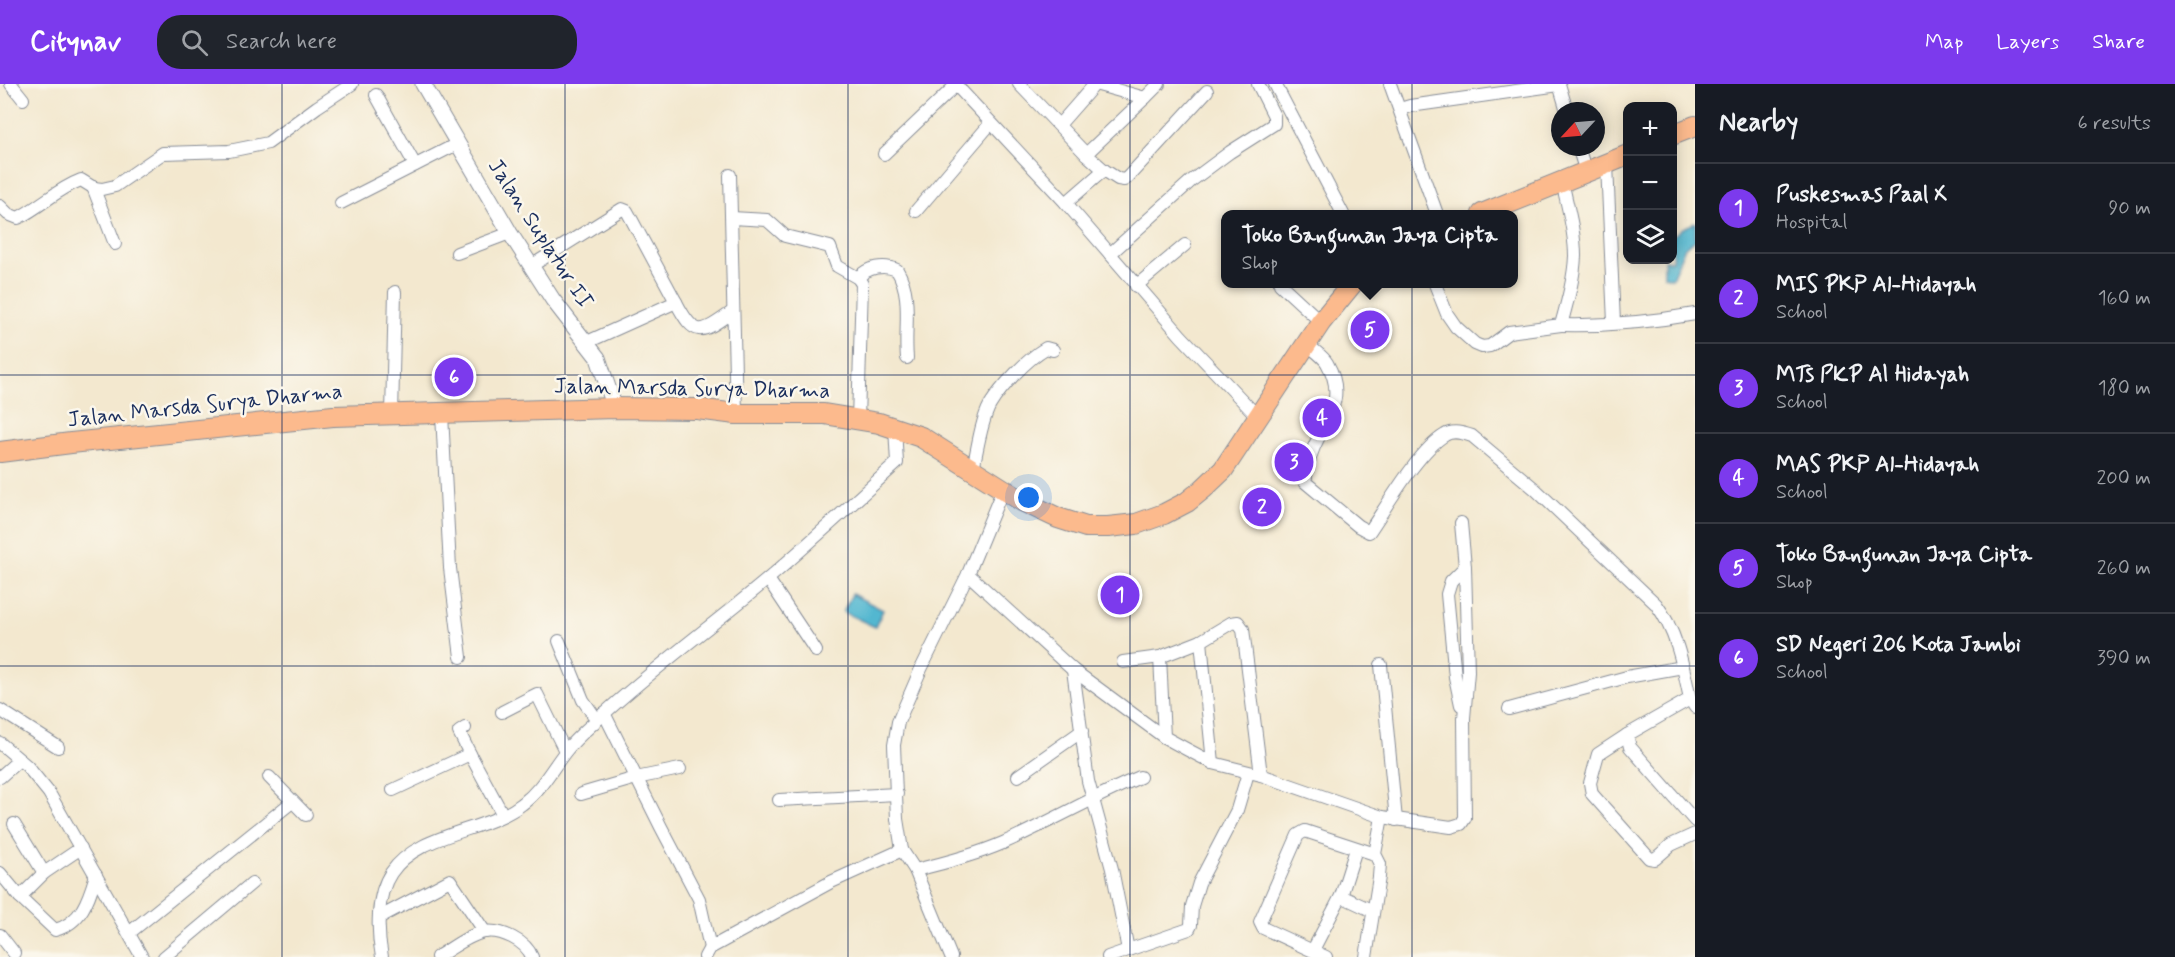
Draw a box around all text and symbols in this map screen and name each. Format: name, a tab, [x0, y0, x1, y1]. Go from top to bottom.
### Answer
search box	[157, 15, 577, 69]
text: Citynav	[30, 24, 121, 61]
icon: search	[178, 26, 211, 59]
text: Search here	[226, 28, 337, 56]
text: Map	[1925, 28, 1963, 56]
text: Layers	[1996, 28, 2059, 56]
text: Share	[2092, 28, 2145, 56]
north arrow	[1551, 102, 1605, 156]
map controls	[1623, 102, 1677, 264]
button: +	[1623, 102, 1677, 156]
text: Nearby	[1719, 106, 1798, 140]
text: 6 results	[2078, 110, 2151, 137]
street label: Jalan Suplatur II	[481, 154, 599, 314]
button: −	[1623, 156, 1677, 210]
text: Puskesmas Paal X	[1776, 181, 1947, 209]
text: 1	[1734, 195, 1743, 222]
text: 90 m	[2108, 195, 2151, 222]
text: Hospital	[1776, 209, 1847, 236]
popup	[1221, 210, 1518, 288]
button: layers	[1623, 210, 1677, 264]
text: Toko Bangunan Jaya Cipta	[1242, 222, 1497, 250]
text: Shop	[1242, 250, 1278, 277]
text: MIS PKP Al-Hidayah	[1776, 271, 1977, 299]
text: 2	[1734, 285, 1743, 312]
text: 160 m	[2098, 285, 2151, 312]
text: School	[1776, 299, 1828, 326]
pin: 5	[1350, 308, 1390, 352]
pin: 6	[434, 354, 474, 400]
text: MTs PKP Al Hidayah	[1776, 361, 1969, 389]
street label: Jalan Marsda Surya Dharma	[554, 373, 830, 405]
text: 3	[1734, 375, 1743, 402]
text: 180 m	[2098, 375, 2151, 402]
street label: Jalan Marsda Surya Dharma	[66, 378, 344, 434]
text: School	[1776, 389, 1828, 416]
pin: 4	[1302, 396, 1342, 440]
pin: 3	[1274, 440, 1314, 484]
text: MAS PKP Al-Hidayah	[1776, 451, 1979, 479]
text: 4	[1733, 465, 1744, 492]
text: 200 m	[2096, 465, 2151, 492]
text: School	[1776, 479, 1828, 506]
your location	[1014, 483, 1043, 512]
pin: 2	[1242, 484, 1282, 530]
text: Toko Bangunan Jaya Cipta	[1776, 541, 2032, 569]
text: 5	[1733, 555, 1745, 582]
text: 260 m	[2097, 555, 2151, 582]
text: Shop	[1776, 569, 1813, 596]
pin: 1	[1100, 572, 1140, 618]
text: SD Negeri 206 Kota Jambi	[1776, 631, 2021, 659]
text: 6	[1733, 645, 1744, 672]
text: 390 m	[2097, 645, 2151, 672]
text: School	[1776, 659, 1828, 686]

